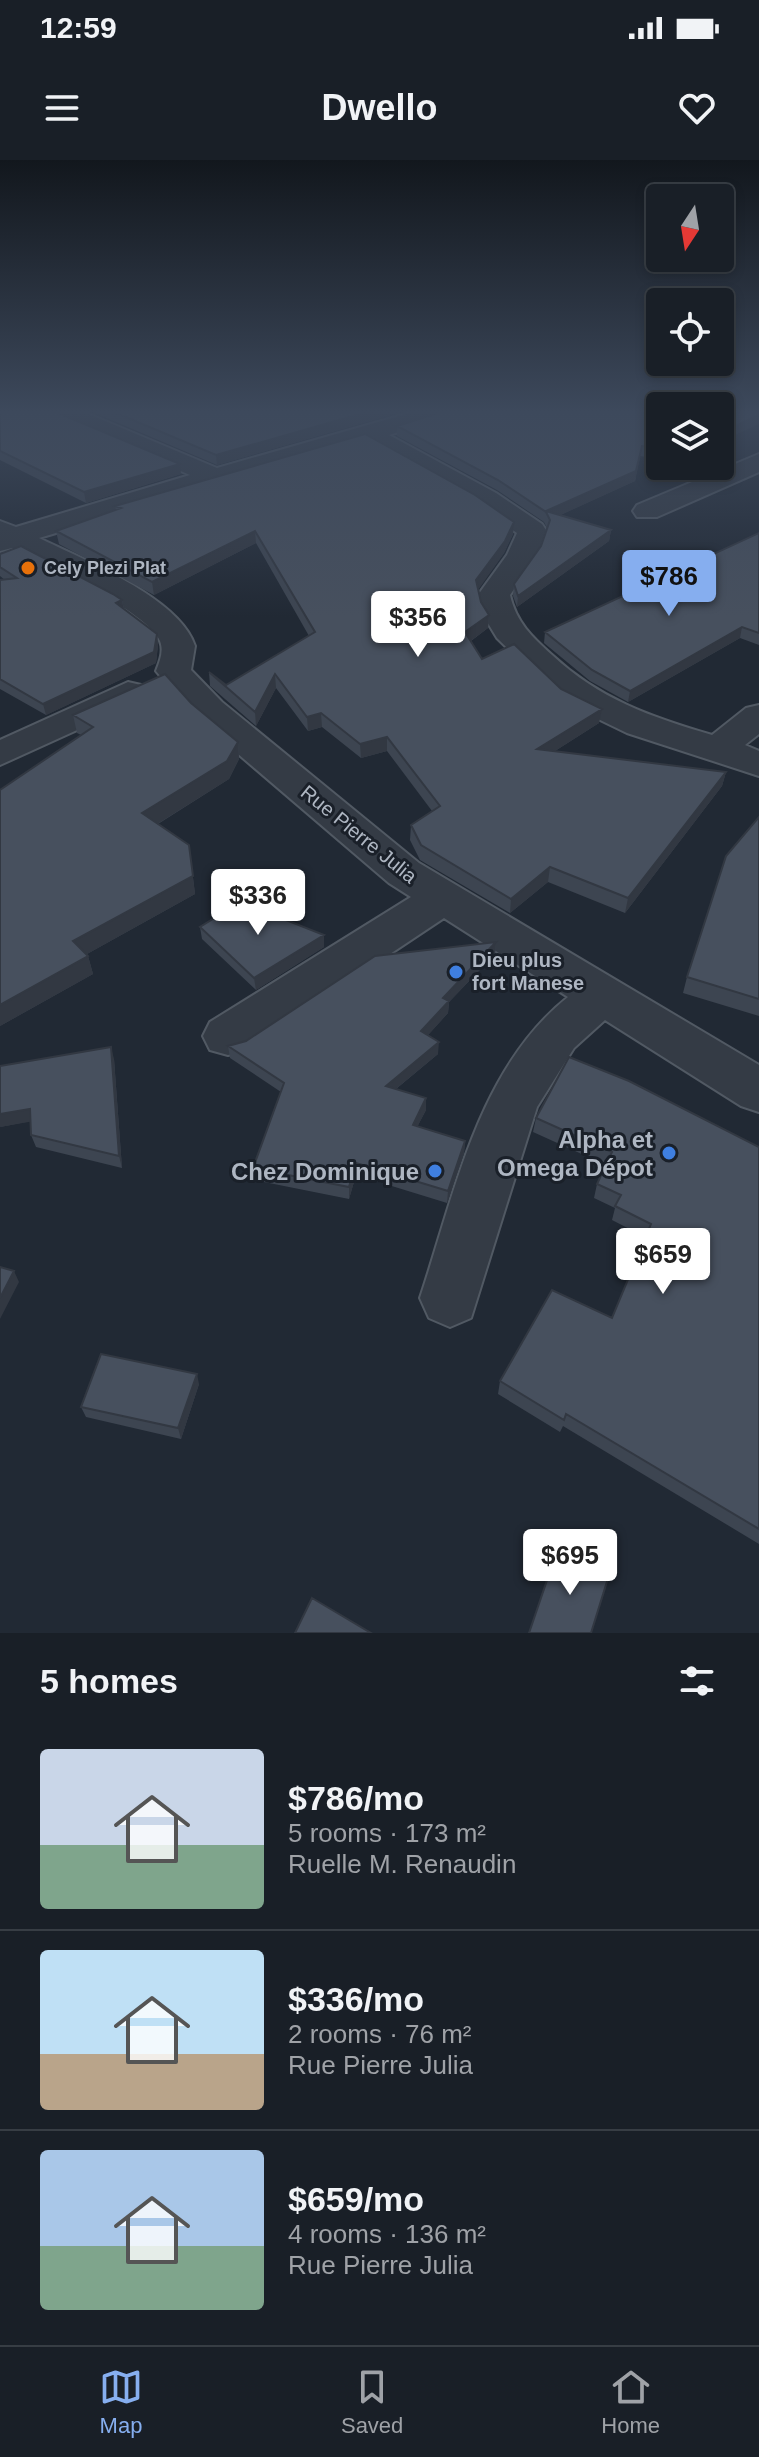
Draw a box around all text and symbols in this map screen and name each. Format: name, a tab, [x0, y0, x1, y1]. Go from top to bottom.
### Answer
text: 12:59	[40, 11, 117, 44]
icon: menu	[40, 86, 84, 130]
icon: heart	[675, 86, 719, 130]
text: Dwello	[321, 87, 438, 128]
north arrow	[646, 184, 734, 272]
map controls	[646, 184, 734, 480]
button: locate	[646, 288, 734, 376]
button: layers	[646, 392, 734, 480]
pin: $786	[622, 550, 716, 618]
place label: Cely Plezi Plat	[44, 558, 166, 578]
marker: Cely Plezi Plat	[19, 559, 37, 577]
text: $786	[640, 561, 698, 591]
pin: $356	[371, 591, 465, 659]
text: $356	[389, 602, 447, 632]
street label: Rue Pierre Julia	[297, 781, 422, 888]
pin: $336	[211, 869, 305, 937]
text: $336	[229, 880, 287, 910]
place label: Dieu plus fort Manese	[472, 949, 584, 994]
marker: Dieu plus fort Manese	[447, 963, 465, 981]
place label: Alpha et Omega Dépot	[497, 1126, 653, 1181]
marker: Alpha et Omega Dépot	[660, 1144, 678, 1162]
place label: Chez Dominique	[231, 1158, 419, 1185]
marker: Chez Dominique	[426, 1162, 444, 1180]
pin: $659	[616, 1228, 710, 1296]
text: $659	[634, 1239, 692, 1269]
pin: $695	[523, 1529, 617, 1597]
text: $695	[541, 1540, 599, 1570]
icon: filters	[675, 1659, 719, 1703]
text: 5 homes	[40, 1662, 178, 1700]
text: $786/mo	[288, 1779, 424, 1817]
icon: home	[104, 1781, 200, 1877]
text: 5 rooms · 173 m²	[288, 1818, 486, 1848]
text: Ruelle M. Renaudin	[288, 1849, 516, 1879]
text: $336/mo	[288, 1980, 424, 2018]
icon: home	[104, 1982, 200, 2078]
text: 2 rooms · 76 m²	[288, 2019, 472, 2049]
text: Rue Pierre Julia	[288, 2050, 473, 2080]
text: $659/mo	[288, 2180, 424, 2218]
icon: home	[104, 2182, 200, 2278]
text: 4 rooms · 136 m²	[288, 2219, 486, 2249]
text: Rue Pierre Julia	[288, 2250, 473, 2280]
tab: Map	[99, 2365, 143, 2439]
tab: Saved	[341, 2365, 403, 2439]
tab: Home	[601, 2365, 660, 2439]

